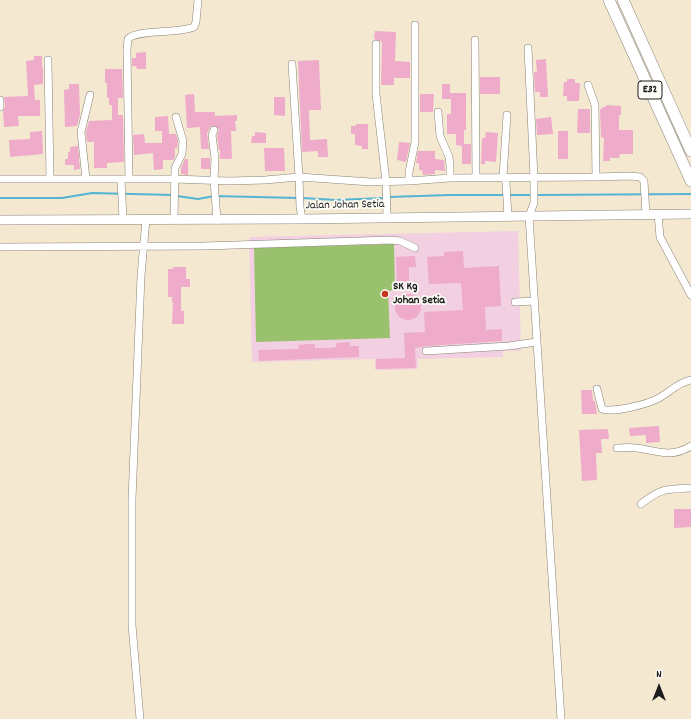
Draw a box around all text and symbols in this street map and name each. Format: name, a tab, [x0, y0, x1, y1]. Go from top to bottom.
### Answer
road number: E32	[638, 81, 662, 99]
street label: Jalan Johan Setia	[306, 198, 384, 214]
place label: SK Kg Johan Setia	[393, 280, 445, 308]
marker: SK Kg Johan Setia	[380, 289, 390, 299]
north arrow	[639, 667, 679, 707]
text: N	[656, 667, 662, 683]

